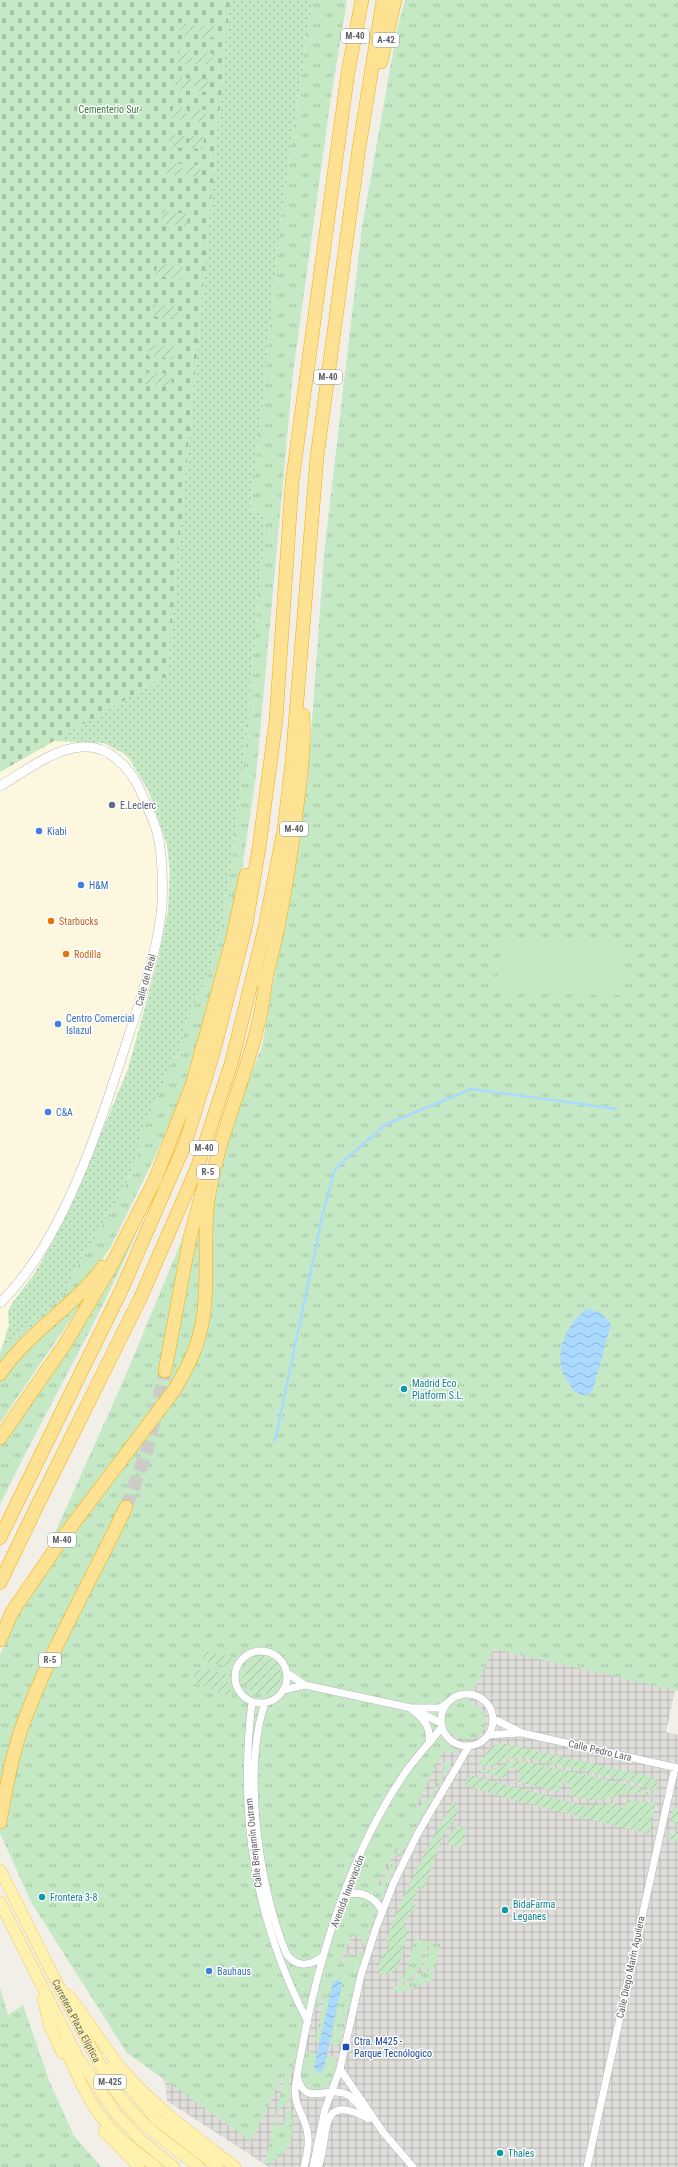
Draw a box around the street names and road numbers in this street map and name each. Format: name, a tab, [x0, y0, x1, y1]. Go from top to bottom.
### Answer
road number: M-40	[341, 29, 369, 43]
road number: A-42	[373, 33, 399, 47]
road number: M-40	[314, 370, 342, 384]
road number: M-40	[280, 822, 308, 836]
street label: Calle del Real	[133, 953, 158, 1007]
road number: M-40	[190, 1141, 218, 1155]
road number: R-5	[197, 1165, 219, 1179]
road number: M-40	[48, 1533, 76, 1547]
road number: R-5	[39, 1653, 61, 1667]
street label: Calle Pedro Lara	[567, 1738, 633, 1763]
street label: Calle Benjamín Outram	[243, 1798, 264, 1888]
street label: Avenida Innovación	[329, 1853, 366, 1929]
street label: Calle Diego Marín Aguilera	[614, 1915, 647, 2019]
street label: Carretera Plaza Elíptica	[50, 1977, 103, 2064]
road number: M-425	[94, 2075, 126, 2089]

